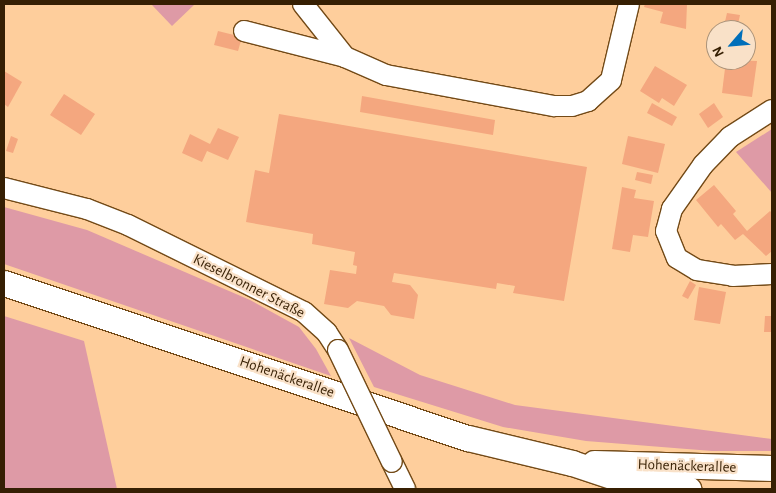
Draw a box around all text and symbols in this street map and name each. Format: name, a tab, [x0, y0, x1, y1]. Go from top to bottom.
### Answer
north arrow	[706, 20, 756, 70]
text: N	[710, 44, 727, 59]
street label: Kieselbronner Straße	[190, 250, 308, 322]
street label: Hohenäckerallee	[237, 352, 337, 402]
street label: Hohenäckerallee	[637, 455, 737, 477]

